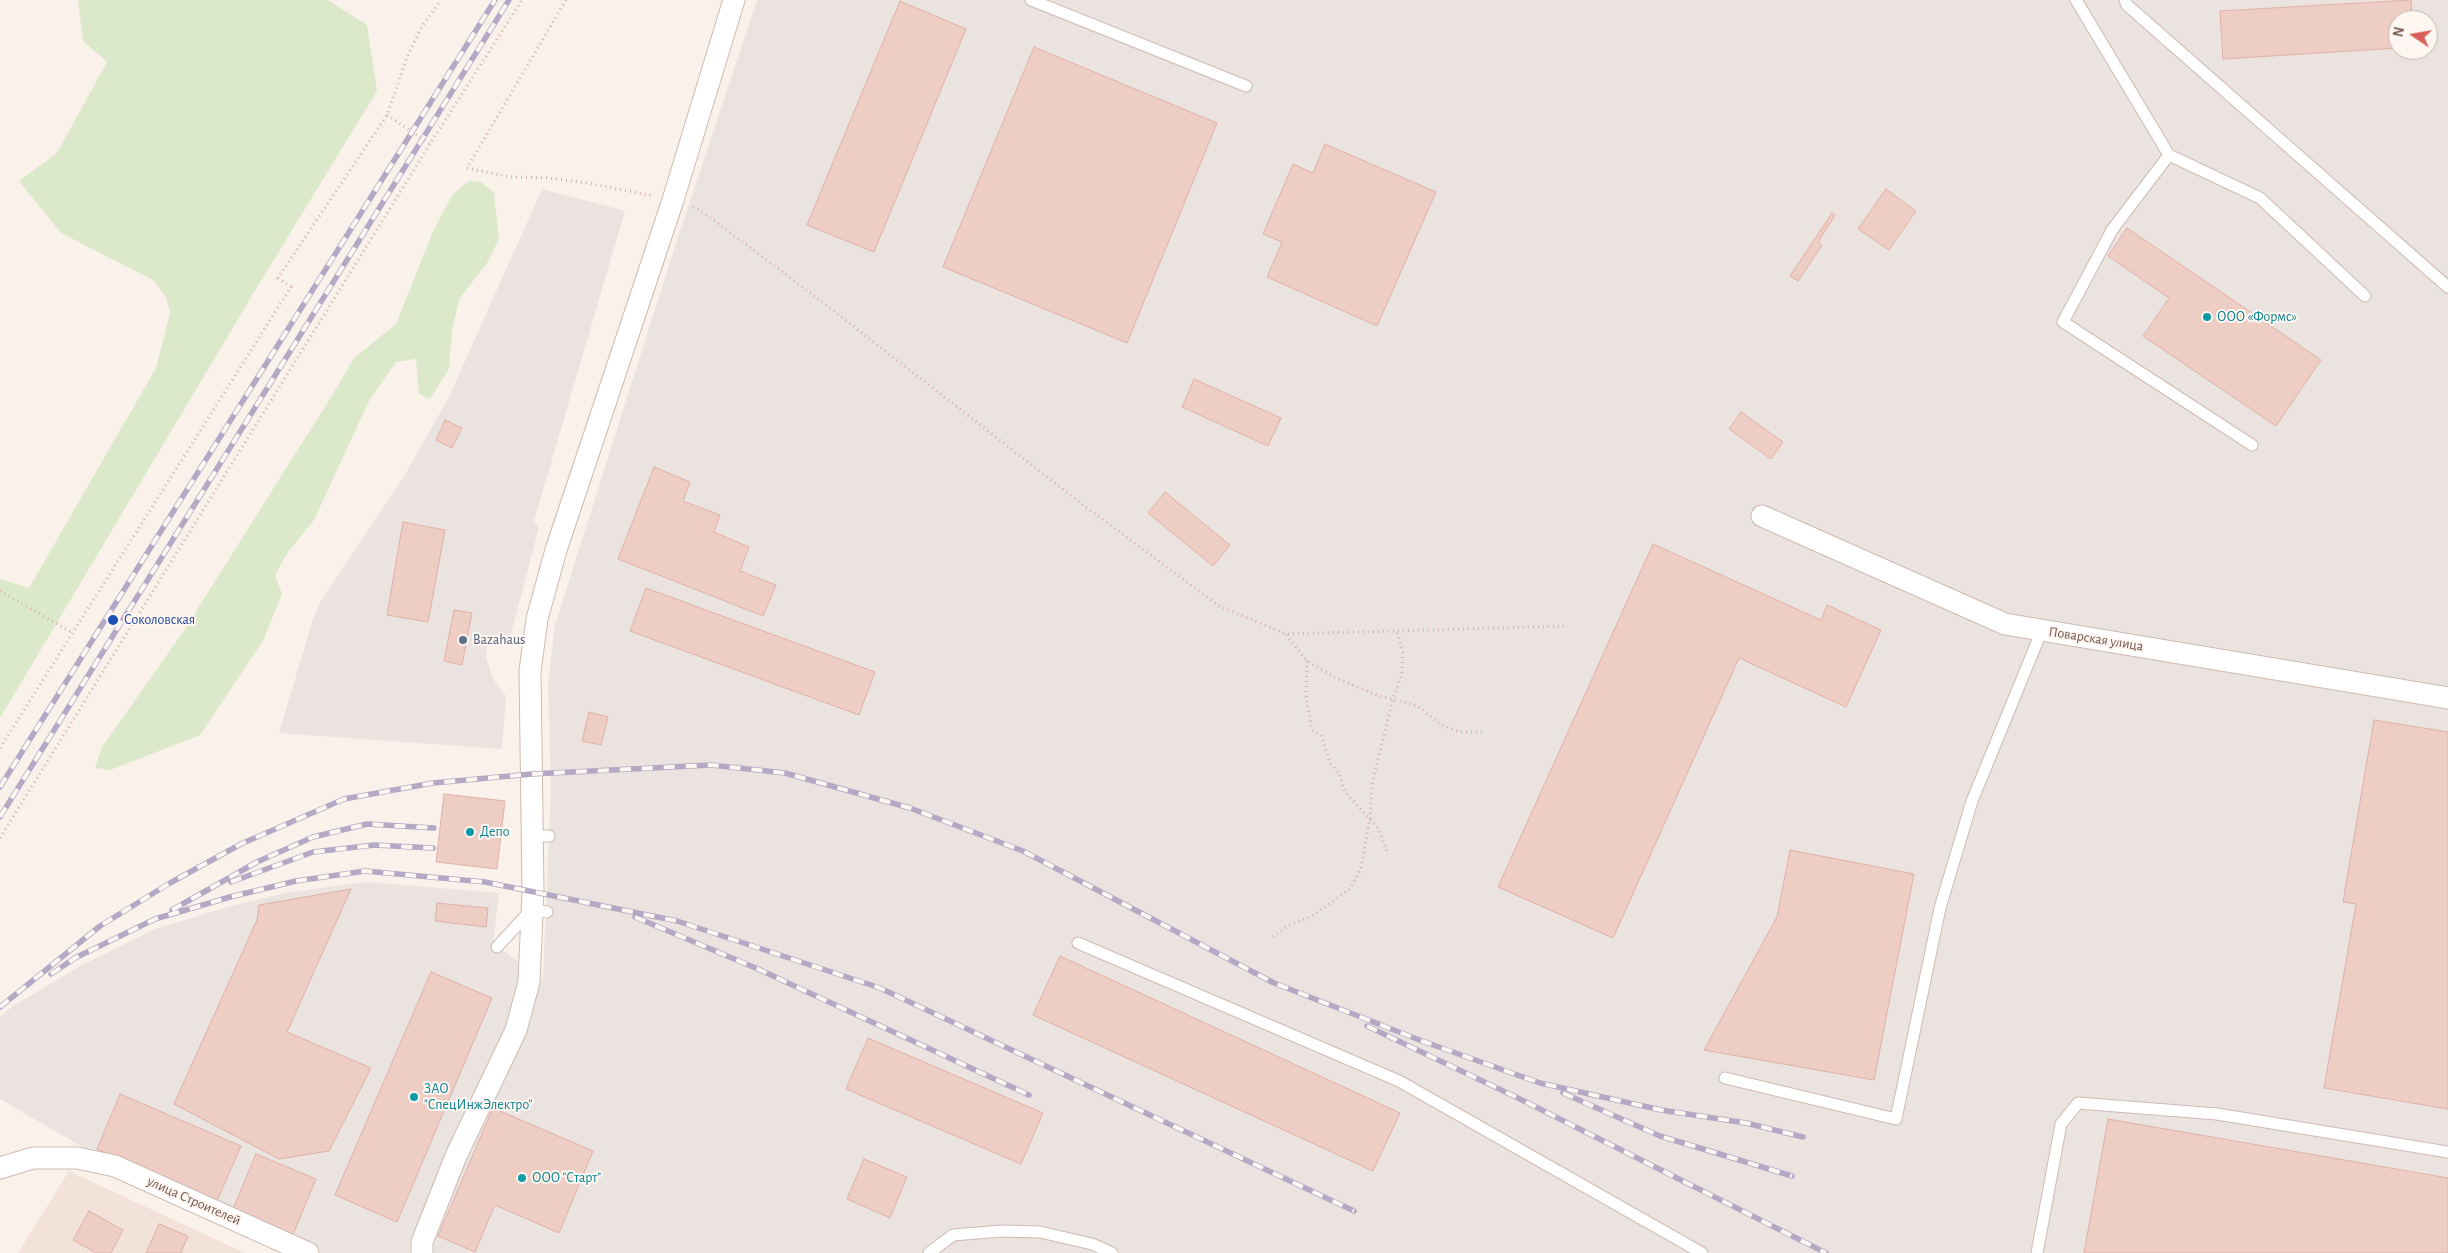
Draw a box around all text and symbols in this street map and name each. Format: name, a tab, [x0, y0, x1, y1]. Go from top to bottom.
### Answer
north arrow	[2388, 10, 2438, 60]
text: N	[2391, 26, 2407, 38]
place label: ООО «Формс»	[2217, 309, 2297, 325]
marker: ООО «Формс»	[2201, 311, 2213, 323]
place label: Соколовская	[124, 612, 195, 628]
marker: Соколовская	[106, 613, 120, 627]
street label: Поварская улица	[2047, 623, 2145, 655]
place label: Bazahaus	[473, 632, 525, 648]
marker: Bazahaus	[457, 634, 469, 646]
place label: Депо	[480, 824, 510, 840]
marker: Депо	[464, 826, 476, 838]
place label: ЗАО "СпецИнжЭлектро"	[424, 1081, 532, 1114]
marker: ЗАО "СпецИнжЭлектро"	[408, 1091, 420, 1103]
place label: ООО "Старт"	[532, 1170, 601, 1186]
marker: ООО "Старт"	[516, 1172, 528, 1184]
street label: улица Строителей	[144, 1173, 244, 1229]

